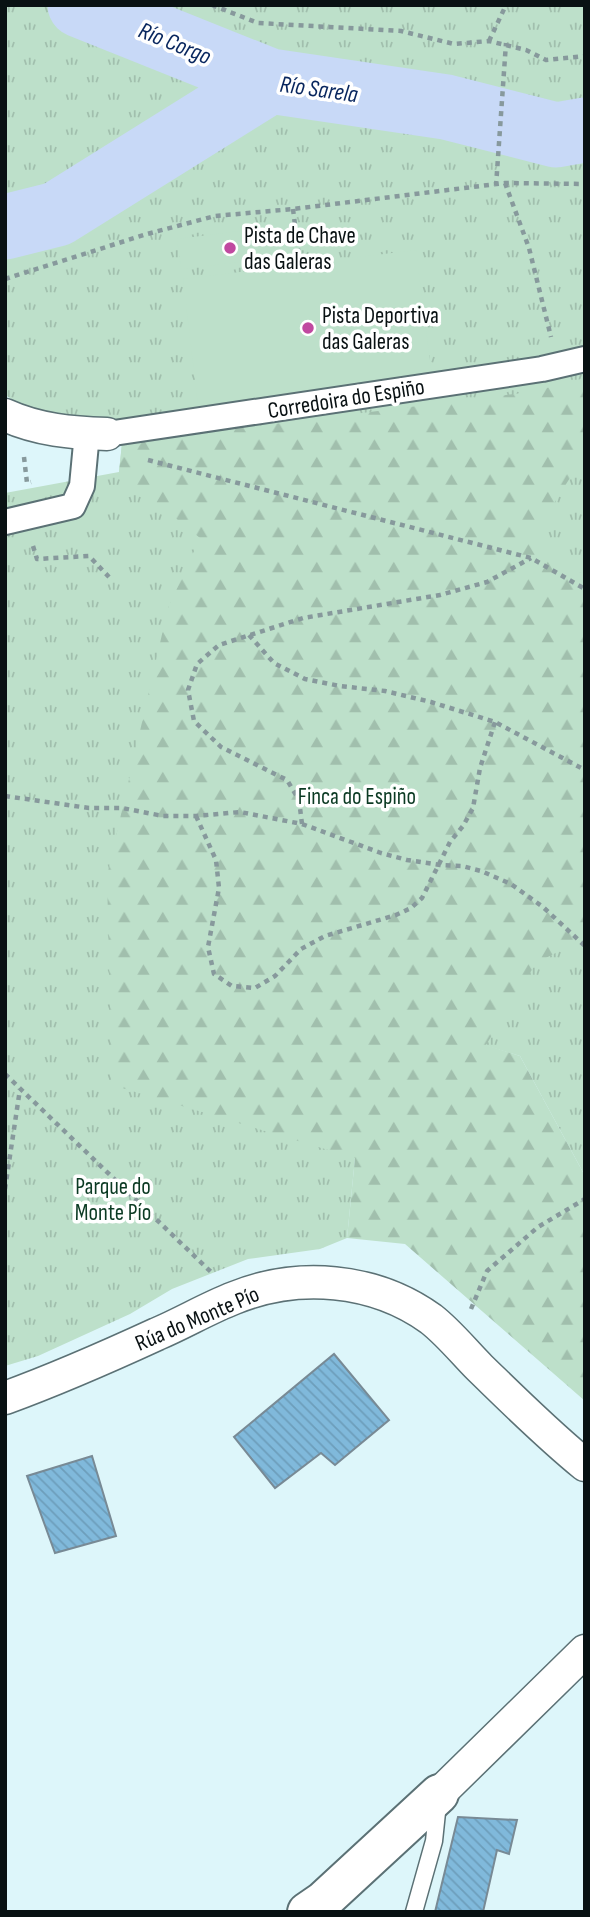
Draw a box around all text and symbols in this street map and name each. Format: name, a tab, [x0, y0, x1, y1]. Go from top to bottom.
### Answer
water label: Río Corgo	[134, 16, 216, 71]
water label: Río Sarela	[278, 70, 360, 109]
place label: Pista de Chave das Galeras	[244, 222, 356, 276]
marker: Pista de Chave das Galeras	[222, 240, 238, 256]
place label: Pista Deportiva das Galeras	[322, 302, 439, 356]
marker: Pista Deportiva das Galeras	[300, 320, 316, 336]
street label: Corredoira do Espiño	[266, 373, 427, 425]
park label: Finca do Espiño	[298, 783, 416, 811]
park label: Parque do Monte Pío	[75, 1173, 151, 1227]
street label: Rúa do Monte Pío	[131, 1280, 264, 1358]

